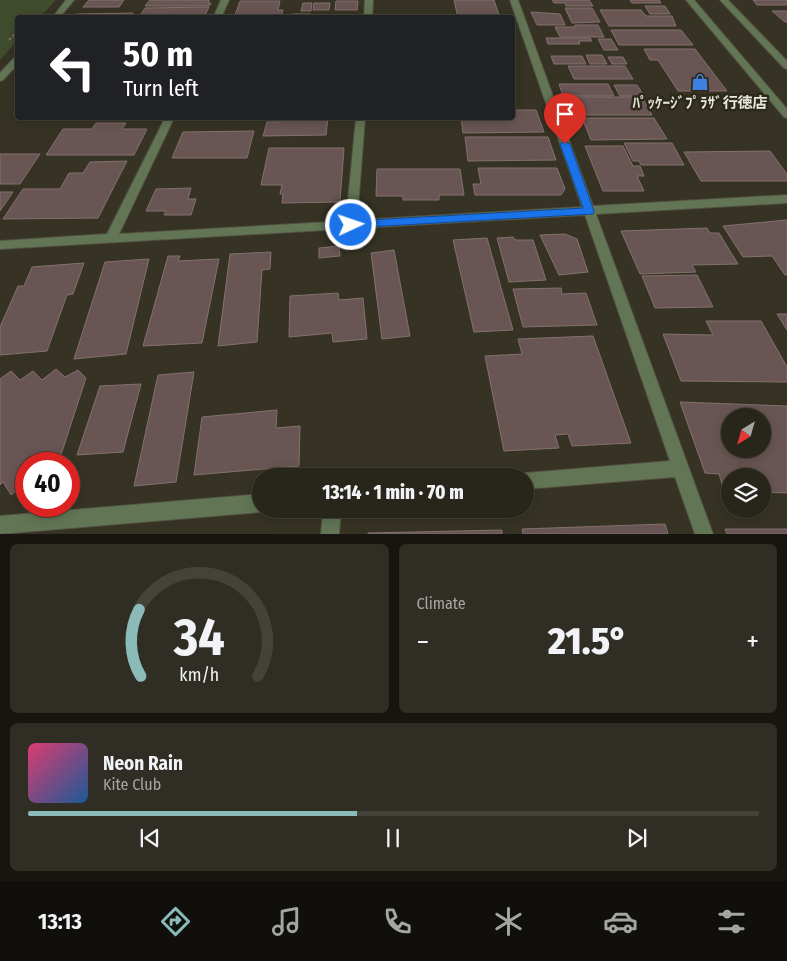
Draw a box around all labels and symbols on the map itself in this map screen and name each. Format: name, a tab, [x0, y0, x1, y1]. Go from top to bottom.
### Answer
shop icon: ﾊﾟｯｹｰｼﾞﾌﾟﾗｻﾞ行徳店	[690, 72, 710, 92]
pin	[544, 93, 586, 144]
place label: ﾊﾟｯｹｰｼﾞﾌﾟﾗｻﾞ行徳店	[632, 94, 768, 112]
position arrow	[324, 198, 376, 250]
north arrow	[721, 408, 771, 458]
speed limit sign: 40	[15, 452, 80, 517]

